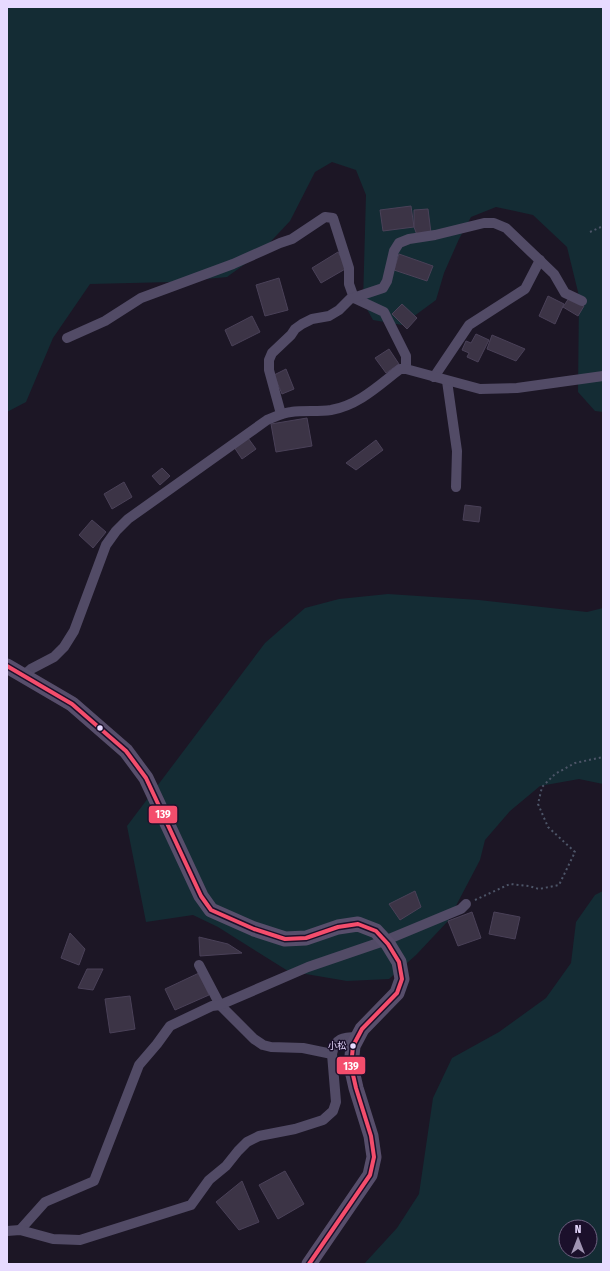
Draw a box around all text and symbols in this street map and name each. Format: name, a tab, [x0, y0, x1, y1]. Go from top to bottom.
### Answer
unlabelled marker	[95, 723, 105, 733]
line badge: 139	[148, 805, 178, 824]
text: 139	[155, 808, 171, 821]
place label: 小松	[328, 1041, 346, 1051]
marker: 小松	[348, 1041, 358, 1051]
line badge: 139	[336, 1056, 366, 1075]
text: 139	[343, 1060, 359, 1073]
north arrow	[558, 1219, 598, 1259]
text: N	[575, 1223, 581, 1236]

